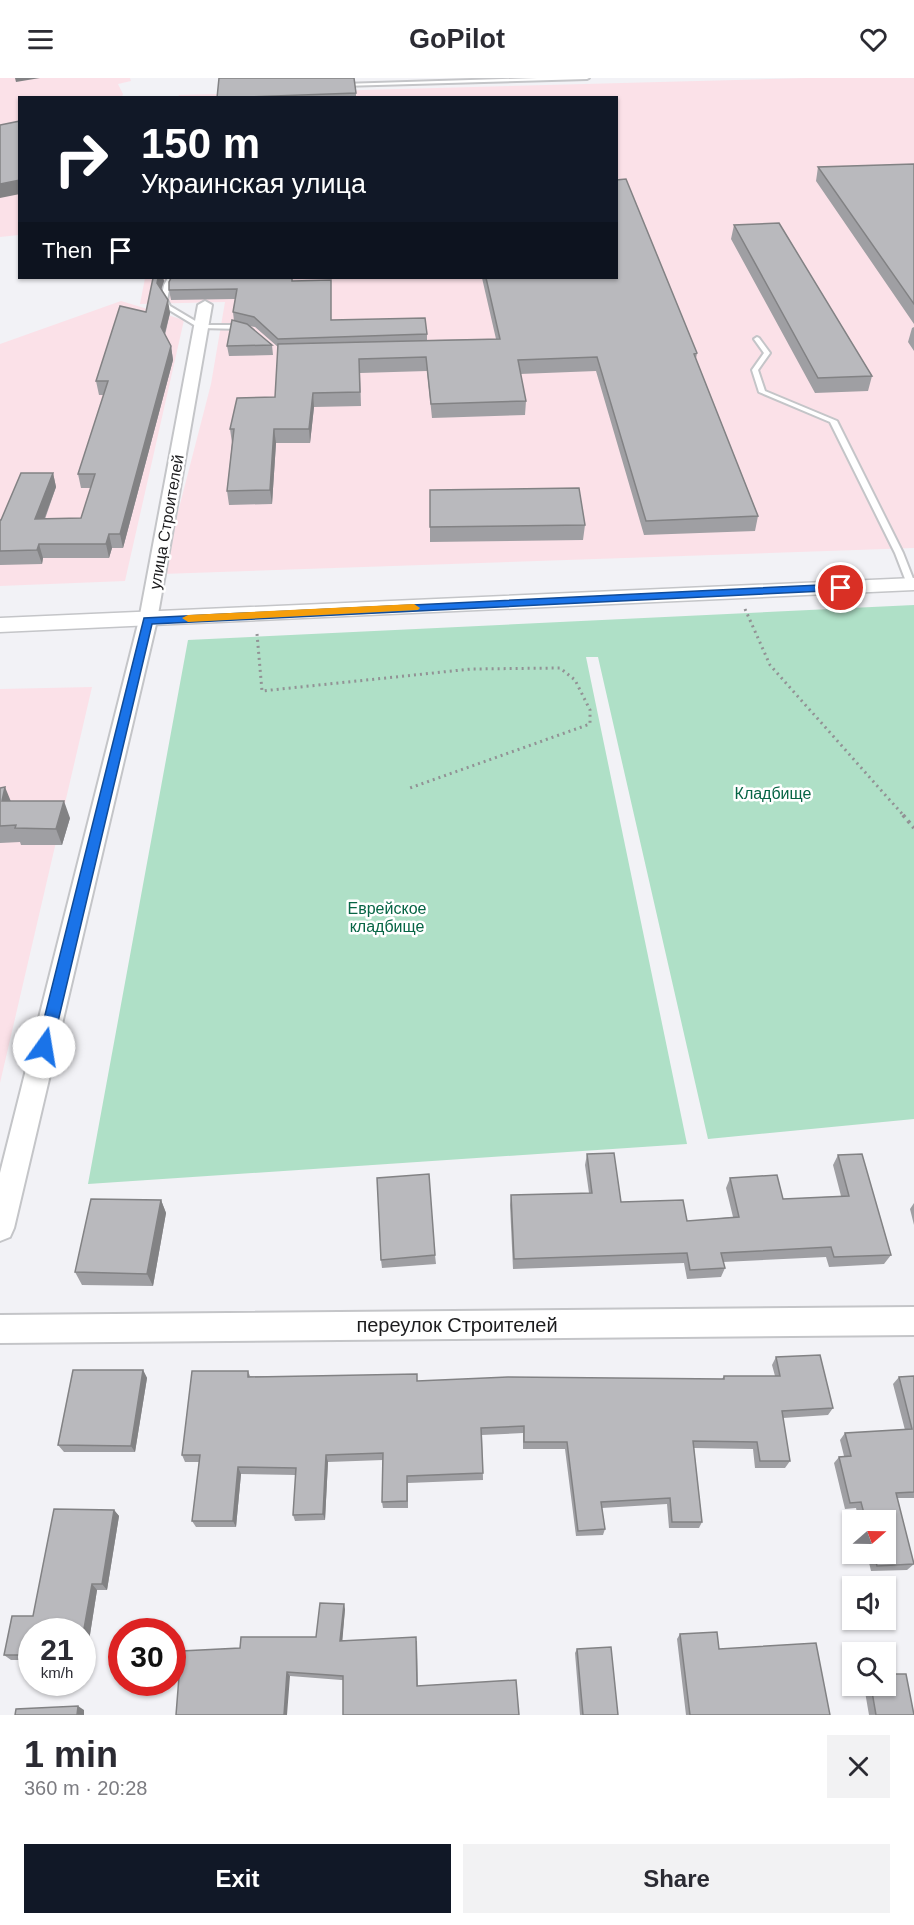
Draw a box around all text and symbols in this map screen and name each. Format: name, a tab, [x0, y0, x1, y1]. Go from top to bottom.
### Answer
icon: menu	[24, 23, 57, 56]
icon: heart	[857, 23, 890, 56]
text: GoPilot	[409, 24, 505, 54]
icon: right	[42, 120, 120, 198]
text: 150 m	[141, 120, 260, 167]
text: Украинская улица	[141, 169, 366, 199]
icon: arrive	[104, 234, 137, 267]
text: Then	[42, 238, 92, 263]
street label: улица Строителей	[146, 453, 187, 591]
pin	[815, 562, 866, 613]
icon: arrive	[824, 571, 857, 604]
park label: Кладбище	[735, 785, 812, 802]
park label: Еврейское кладбище	[348, 900, 427, 935]
position arrow	[12, 1015, 76, 1079]
street label: переулок Строителей	[356, 1314, 558, 1336]
north arrow	[842, 1510, 896, 1564]
map controls	[842, 1510, 896, 1696]
button: sound	[842, 1576, 896, 1630]
speed limit sign: 30	[108, 1618, 186, 1696]
text: 21	[40, 1633, 74, 1666]
button: search	[842, 1642, 896, 1696]
text: km/h	[41, 1664, 73, 1681]
text: 1 min	[24, 1734, 118, 1775]
button: close	[827, 1735, 890, 1798]
text: 360 m · 20:28	[24, 1777, 147, 1799]
button: Exit	[24, 1844, 451, 1913]
button: Share	[463, 1844, 890, 1913]

